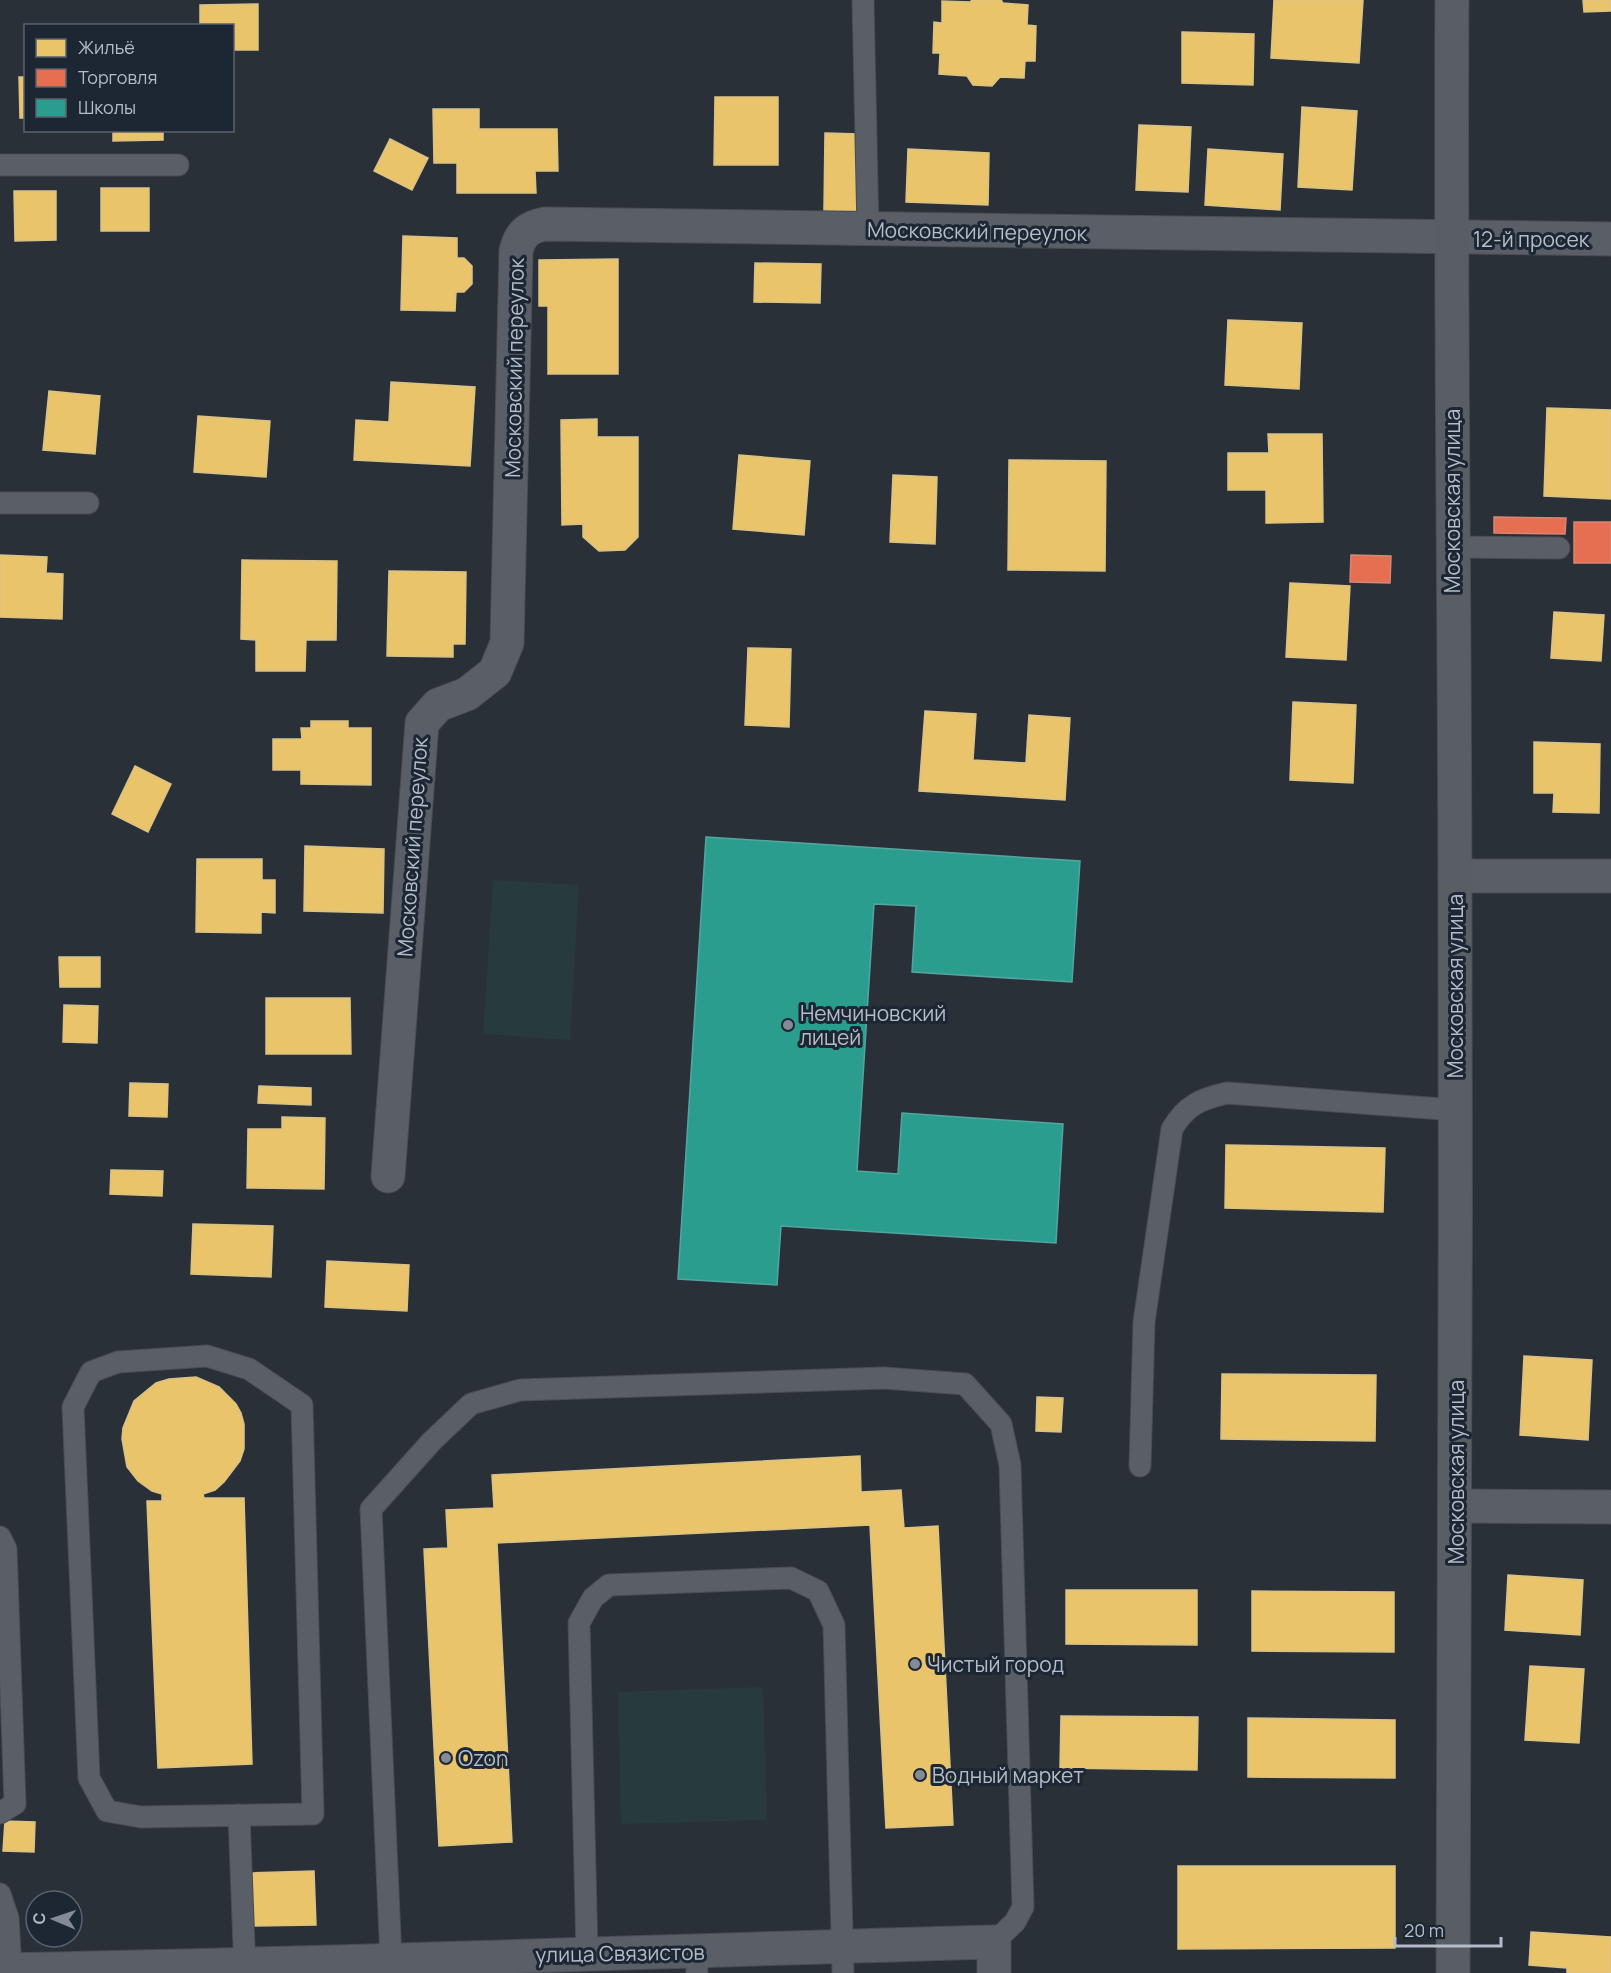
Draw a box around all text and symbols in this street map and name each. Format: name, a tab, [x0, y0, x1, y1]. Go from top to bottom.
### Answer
legend	[24, 24, 234, 132]
text: Жильё	[78, 35, 135, 59]
text: Торговля	[78, 65, 157, 89]
text: Школы	[78, 95, 136, 119]
street label: Московский переулок	[867, 215, 1088, 247]
street label: 12-й просек	[1473, 225, 1590, 253]
street label: Московский переулок	[498, 257, 530, 478]
street label: Московская улица	[1438, 409, 1466, 593]
street label: Московский переулок	[390, 736, 434, 958]
street label: Московская улица	[1441, 894, 1469, 1078]
place label: Немчиновский лицей	[800, 999, 946, 1051]
marker: Немчиновский лицей	[781, 1018, 795, 1032]
street label: Московская улица	[1442, 1380, 1470, 1564]
place label: Чистый город	[927, 1650, 1064, 1678]
marker: Чистый город	[908, 1657, 922, 1671]
place label: Ozon	[458, 1744, 508, 1772]
marker: Ozon	[439, 1751, 453, 1765]
place label: Водный маркет	[932, 1761, 1084, 1789]
marker: Водный маркет	[913, 1768, 927, 1782]
north arrow	[24, 1889, 84, 1949]
scale bar	[1395, 1910, 1502, 1948]
text: С	[28, 1912, 50, 1925]
text: 20 m	[1404, 1918, 1444, 1942]
street label: улица Связистов	[535, 1938, 705, 1968]

